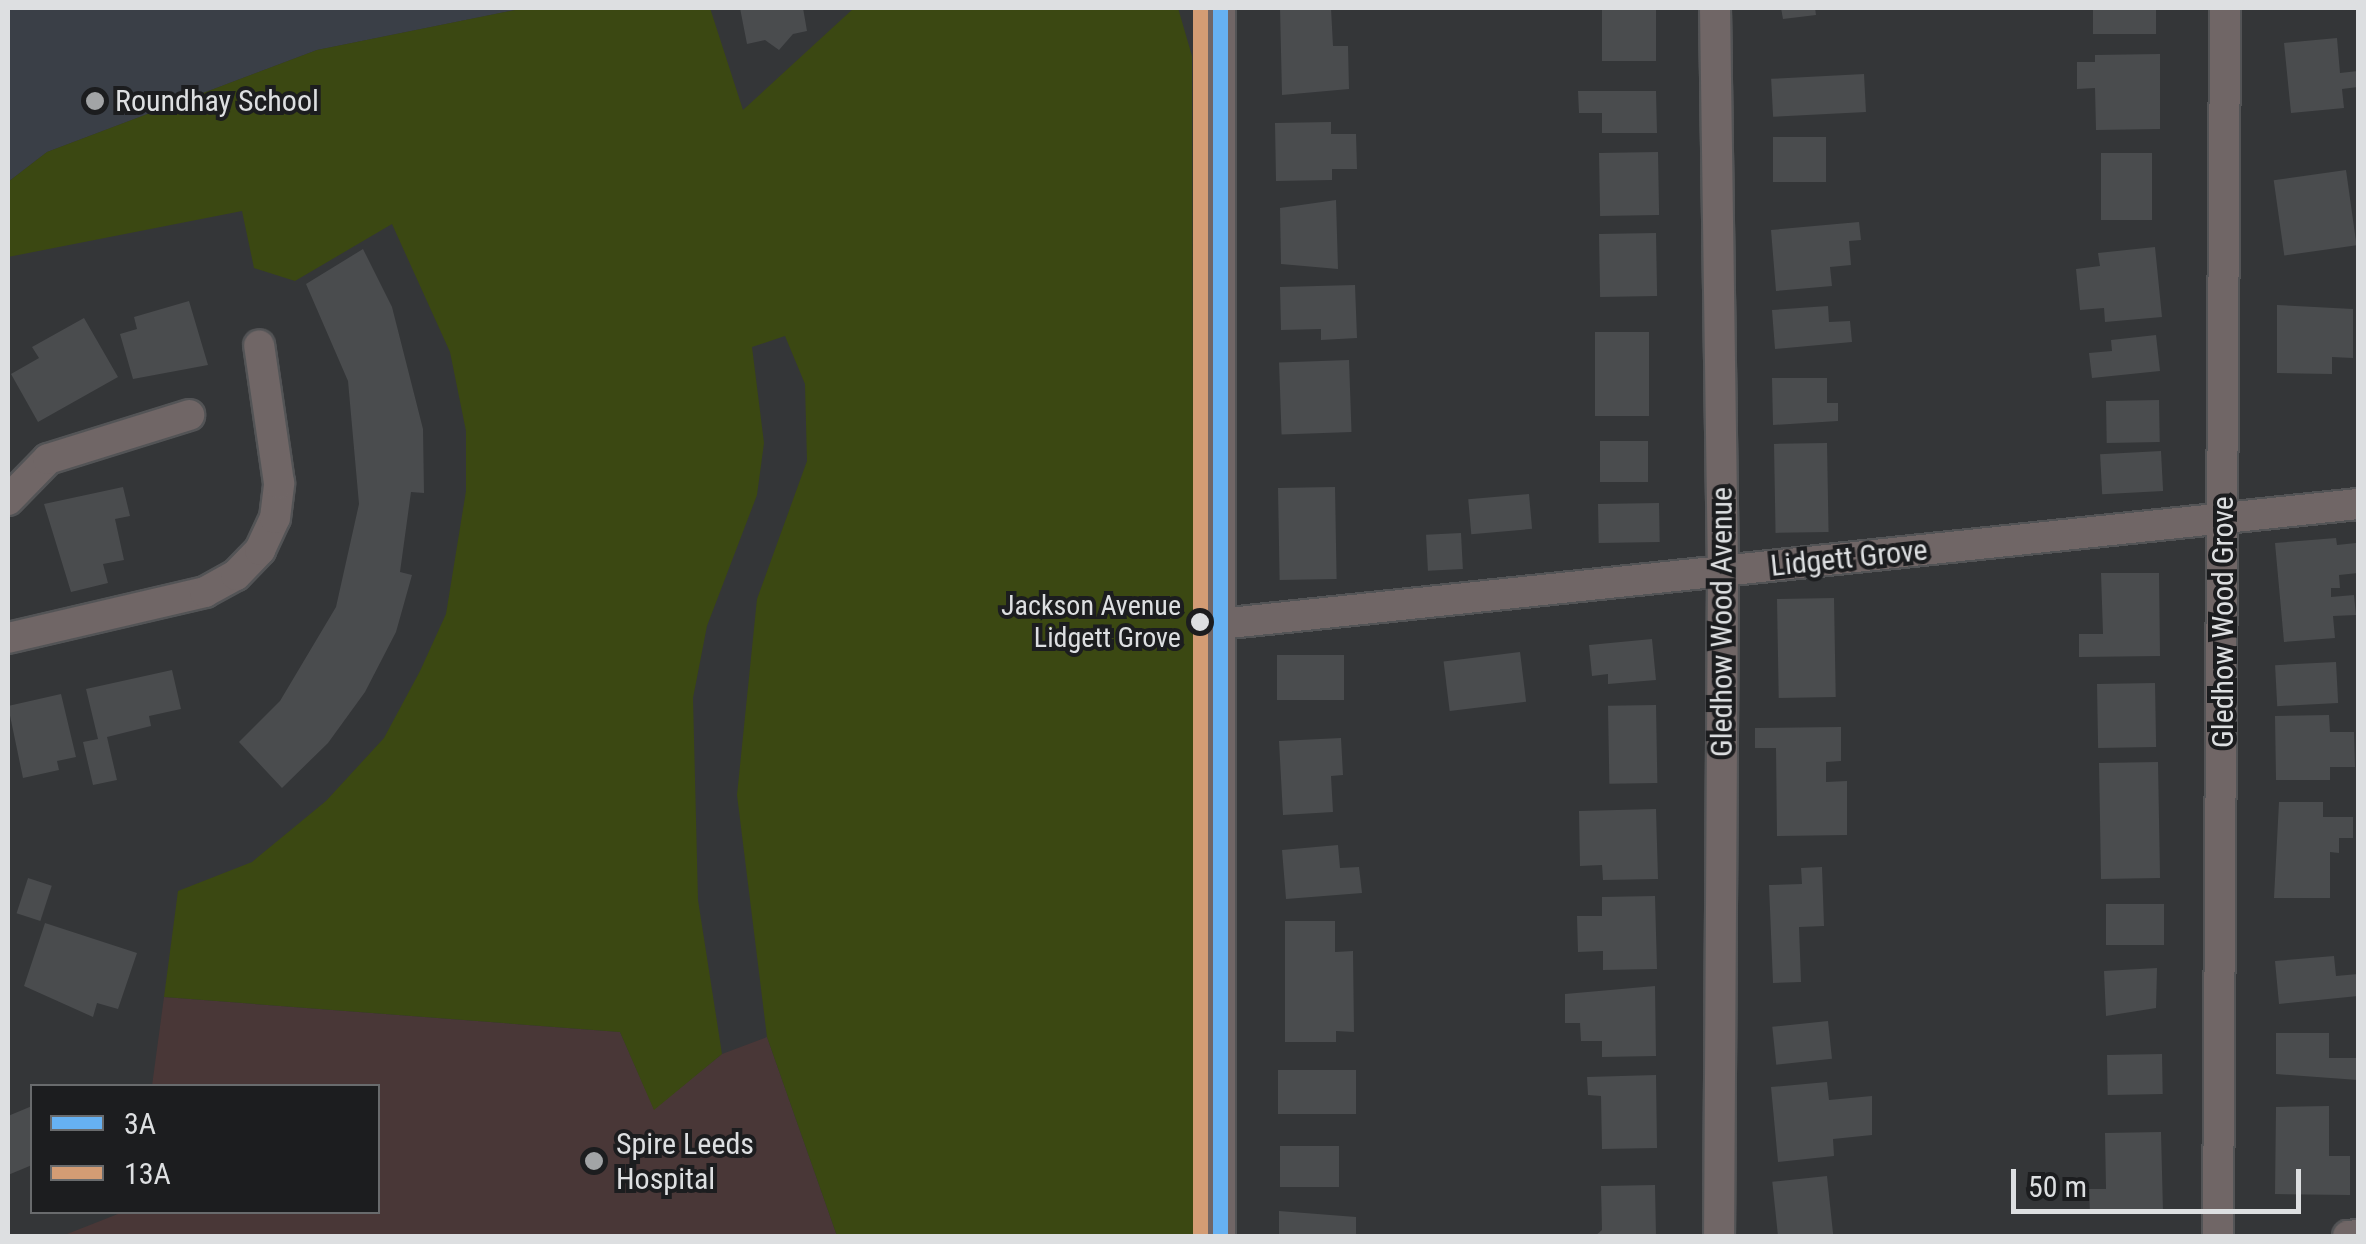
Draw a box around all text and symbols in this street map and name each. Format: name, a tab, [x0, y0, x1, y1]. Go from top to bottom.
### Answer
place label: Roundhay School	[115, 83, 319, 119]
marker: Roundhay School	[84, 90, 106, 112]
street label: Gledhow Wood Avenue	[1704, 487, 1740, 757]
street label: Gledhow Wood Grove	[2205, 496, 2241, 748]
street label: Lidgett Grove	[1769, 532, 1929, 584]
place label: Jackson Avenue Lidgett Grove	[1001, 589, 1181, 655]
marker: Jackson Avenue Lidgett Grove	[1190, 612, 1210, 632]
legend	[30, 1084, 380, 1214]
text: 3A	[124, 1106, 156, 1141]
place label: Spire Leeds Hospital	[616, 1126, 754, 1196]
marker: Spire Leeds Hospital	[581, 1148, 607, 1174]
scale bar	[2016, 1149, 2306, 1211]
text: 13A	[124, 1156, 171, 1191]
text: 50 m	[2028, 1169, 2087, 1204]

